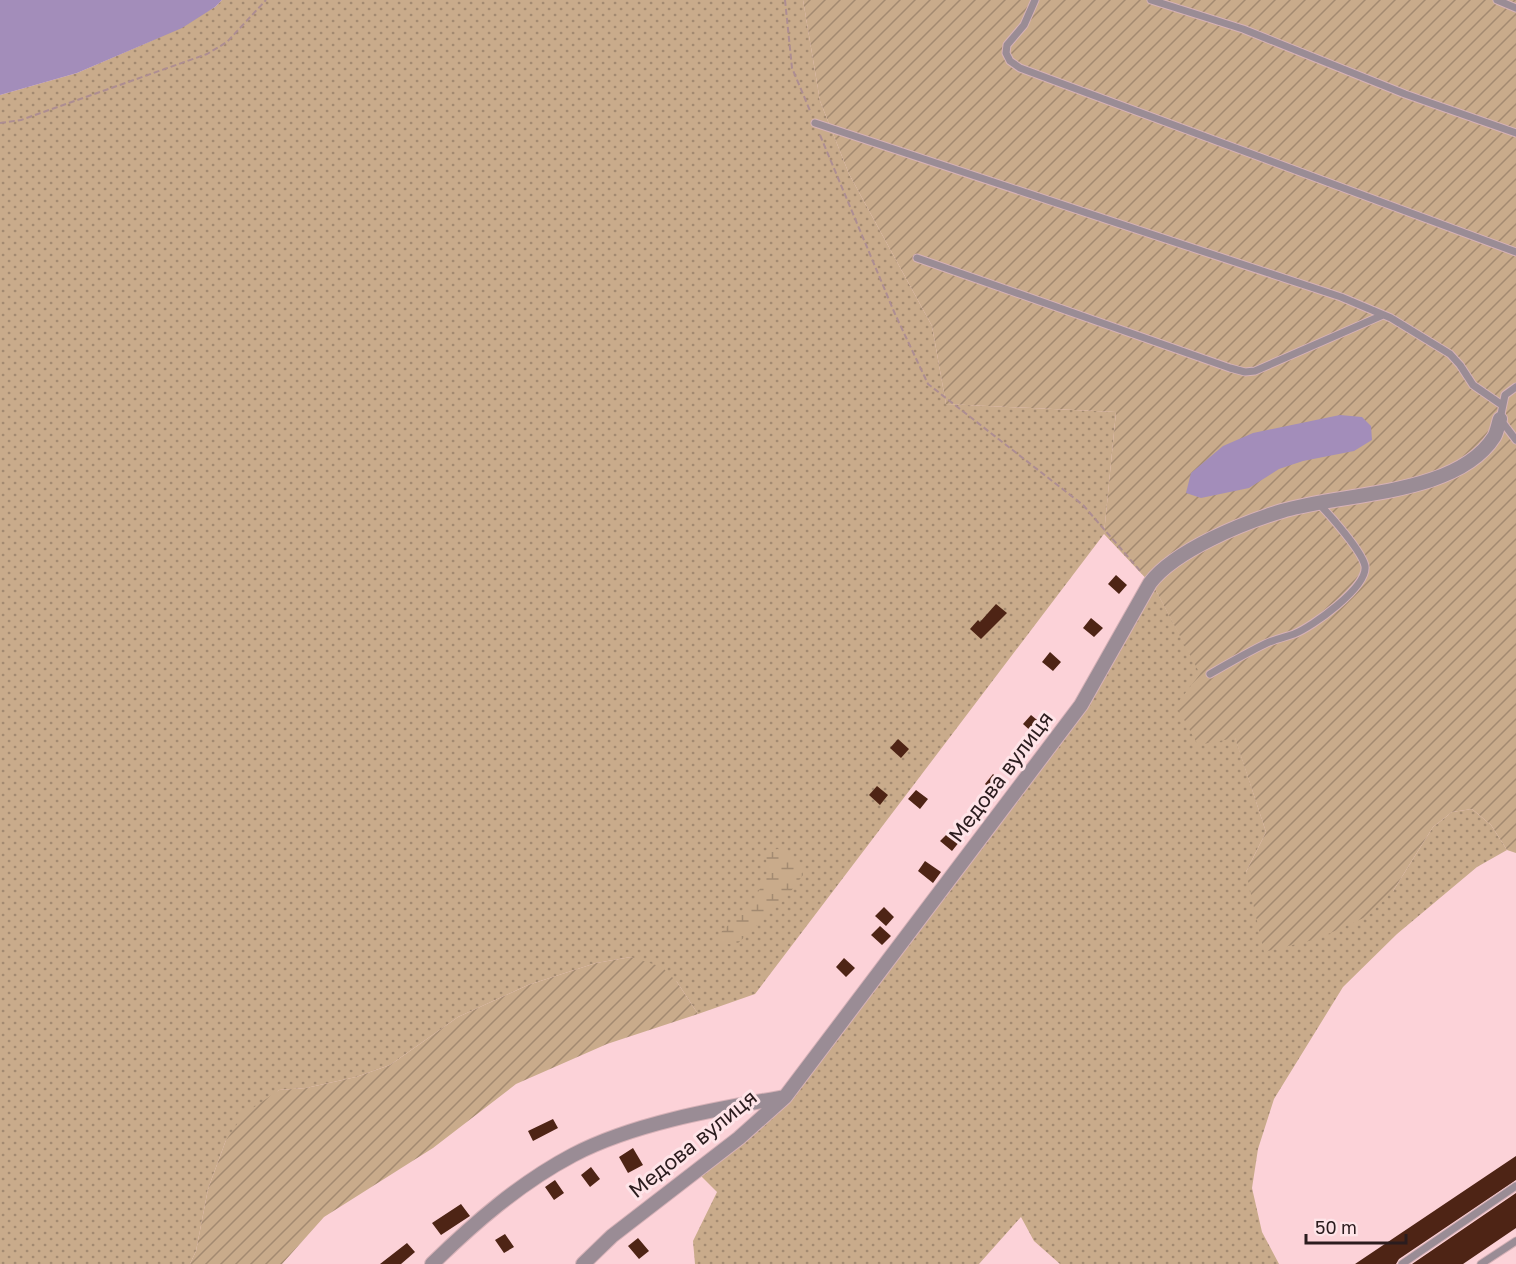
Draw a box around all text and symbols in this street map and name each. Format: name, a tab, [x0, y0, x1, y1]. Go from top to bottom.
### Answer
street label: Медова вулиця	[942, 706, 1058, 847]
street label: Медова вулиця	[623, 1084, 762, 1203]
scale bar	[1306, 1207, 1406, 1245]
text: 50 m	[1315, 1216, 1357, 1238]

